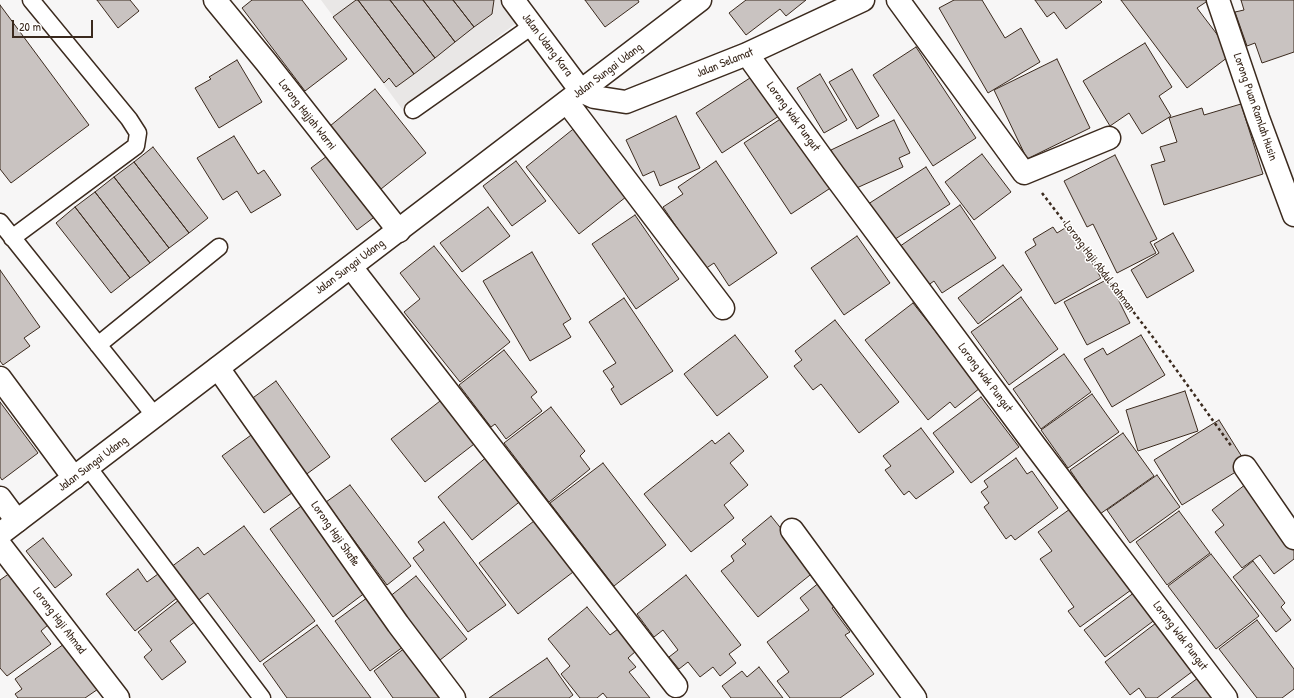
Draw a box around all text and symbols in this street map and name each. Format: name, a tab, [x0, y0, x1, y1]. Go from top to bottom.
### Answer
street label: Jalan Udang Kara	[519, 11, 575, 79]
scale bar	[14, 12, 95, 38]
text: 20 m	[19, 18, 41, 35]
street label: Jalan Sungai Udang	[570, 40, 646, 102]
street label: Jalan Selamat	[694, 45, 756, 81]
street label: Lorong Puan Ramlah Husin	[1230, 51, 1280, 163]
street label: Lorong Hajjah Warni	[275, 77, 339, 153]
street label: Lorong Wak Pungut	[763, 79, 823, 155]
street label: Lorong Haji Abdul Rahman	[1060, 219, 1138, 315]
street label: Jalan Sungai Udang	[312, 236, 388, 298]
street label: Lorong Wak Pungut	[954, 341, 1016, 415]
street label: Jalan Sungai Udang	[55, 433, 131, 495]
street label: Lorong Haji Shafie	[307, 499, 363, 569]
street label: Lorong Haji Ahmad	[29, 585, 89, 657]
street label: Lorong Wak Pungut	[1149, 599, 1211, 673]

